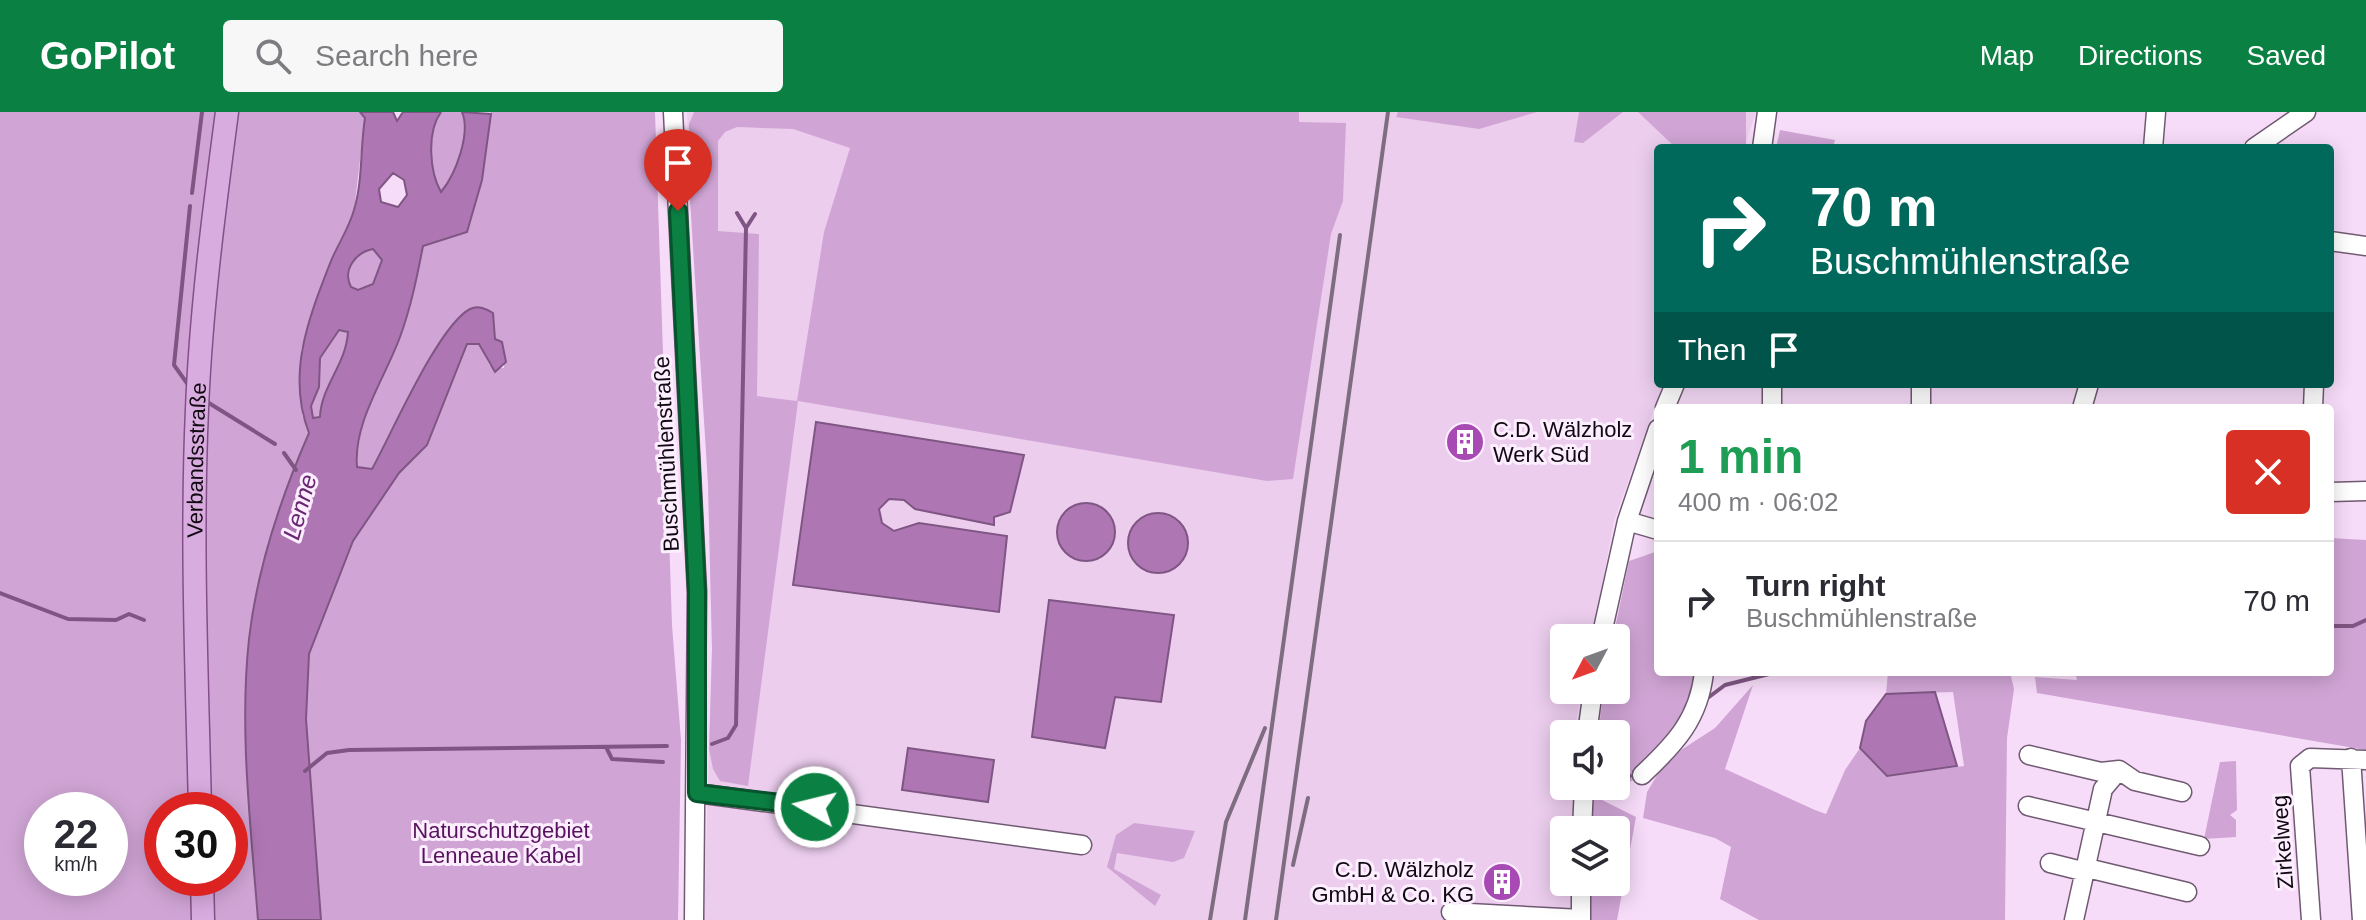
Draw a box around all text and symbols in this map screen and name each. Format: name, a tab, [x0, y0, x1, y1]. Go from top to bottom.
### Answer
search box	[223, 20, 783, 92]
icon: search	[251, 34, 295, 78]
text: GoPilot	[40, 35, 175, 77]
text: Search here	[315, 39, 479, 72]
text: Map	[1980, 40, 2034, 71]
text: Directions	[2078, 40, 2203, 71]
text: Saved	[2247, 40, 2326, 71]
pin	[644, 129, 712, 211]
icon: arrive	[656, 141, 700, 185]
text: 70 m	[1810, 175, 1938, 238]
icon: right	[1678, 176, 1782, 280]
text: Buschmühlenstraße	[1810, 241, 2130, 282]
icon: arrive	[1762, 328, 1806, 372]
text: Then	[1678, 333, 1746, 366]
street label: Buschmühlenstraße	[649, 356, 684, 552]
street label: Verbandsstraße	[182, 382, 211, 538]
place label: C.D. Wälzholz Werk Süd	[1493, 417, 1632, 467]
building icon: C.D. Wälzholz Werk Süd	[1444, 421, 1486, 463]
text: 1 min	[1678, 430, 1803, 483]
button: close	[2226, 430, 2310, 514]
water label: Lenne	[277, 471, 322, 543]
text: 400 m · 06:02	[1678, 487, 1838, 517]
text: Turn right	[1746, 569, 1885, 602]
icon: right	[1678, 579, 1722, 623]
text: 70 m	[2243, 584, 2310, 617]
text: Buschmühlenstraße	[1746, 603, 1977, 633]
north arrow	[1550, 624, 1630, 704]
map controls	[1550, 624, 1630, 896]
button: sound	[1550, 720, 1630, 800]
position arrow	[773, 765, 857, 849]
speed limit sign: 30	[144, 792, 248, 896]
street label: Zirkelweg	[2267, 794, 2298, 890]
text: 22	[54, 812, 98, 856]
button: layers	[1550, 816, 1630, 896]
park label: Naturschutzgebiet Lenneaue Kabel	[412, 818, 590, 868]
text: km/h	[54, 853, 98, 875]
place label: C.D. Wälzholz GmbH & Co. KG	[1311, 857, 1474, 907]
building icon: C.D. Wälzholz GmbH & Co. KG	[1481, 861, 1523, 903]

